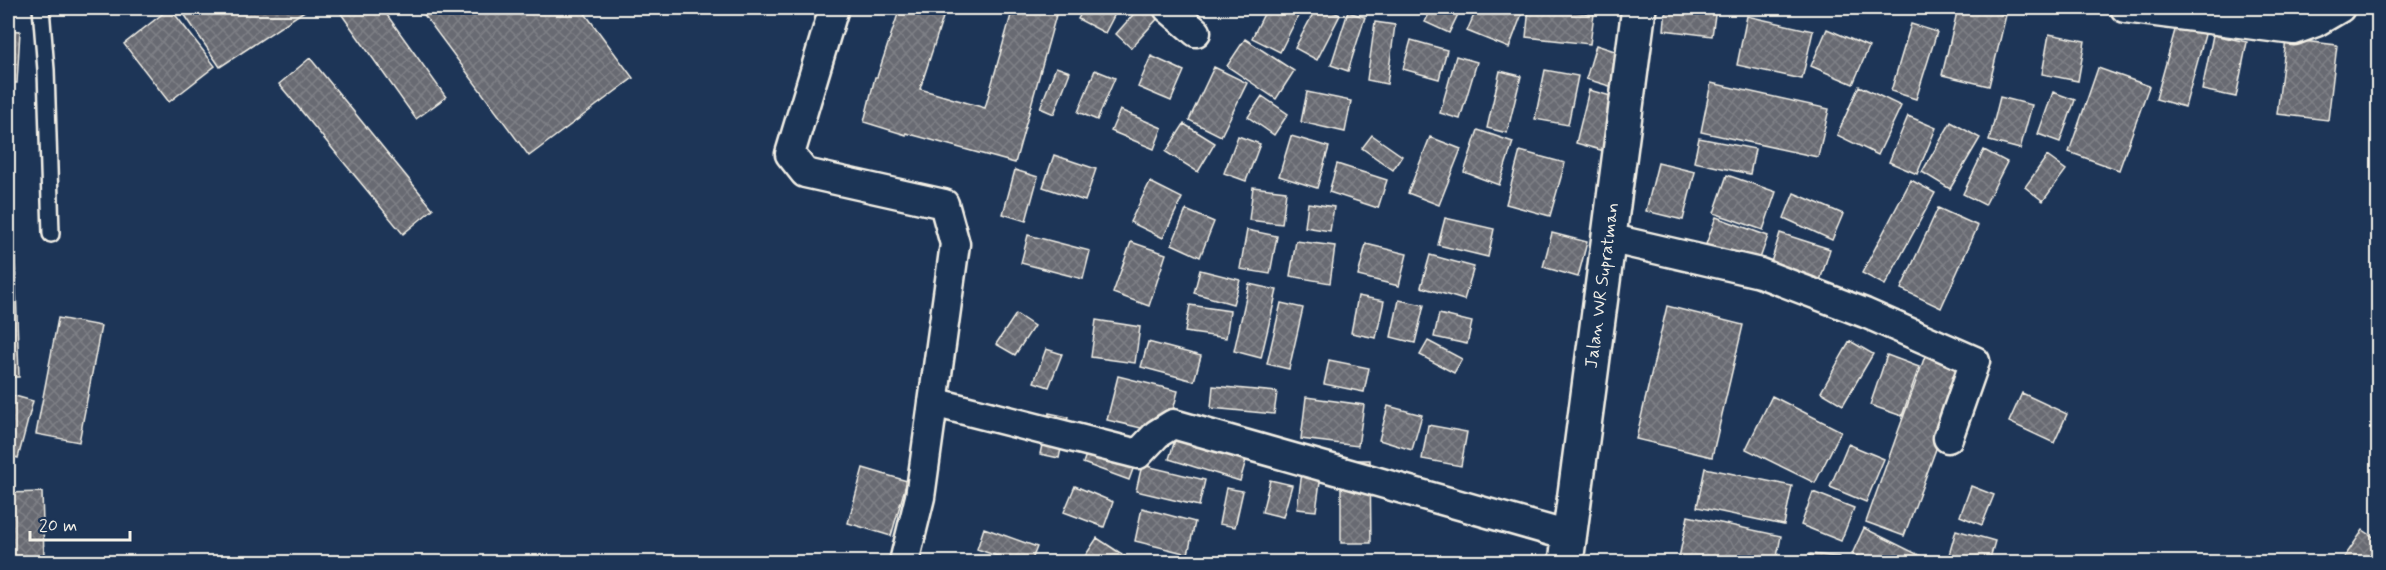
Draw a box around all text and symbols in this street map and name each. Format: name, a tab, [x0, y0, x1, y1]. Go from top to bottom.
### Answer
street label: Jalan WR Supratman	[1580, 201, 1625, 370]
scale bar	[30, 504, 130, 542]
text: 20 m	[39, 514, 77, 538]

